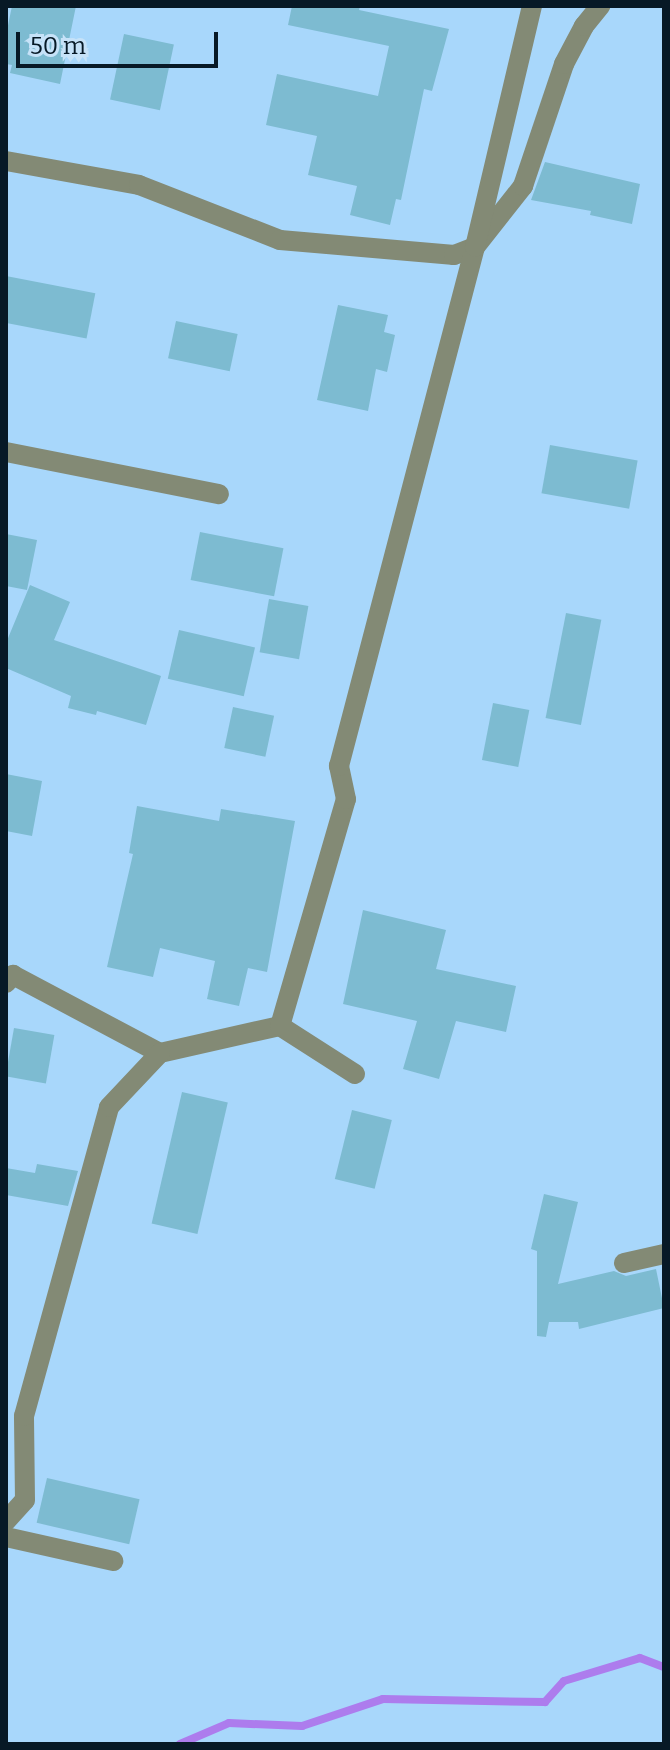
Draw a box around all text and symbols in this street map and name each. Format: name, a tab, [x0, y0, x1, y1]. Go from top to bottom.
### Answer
scale bar	[20, 16, 222, 66]
text: 50 m	[30, 32, 86, 60]

